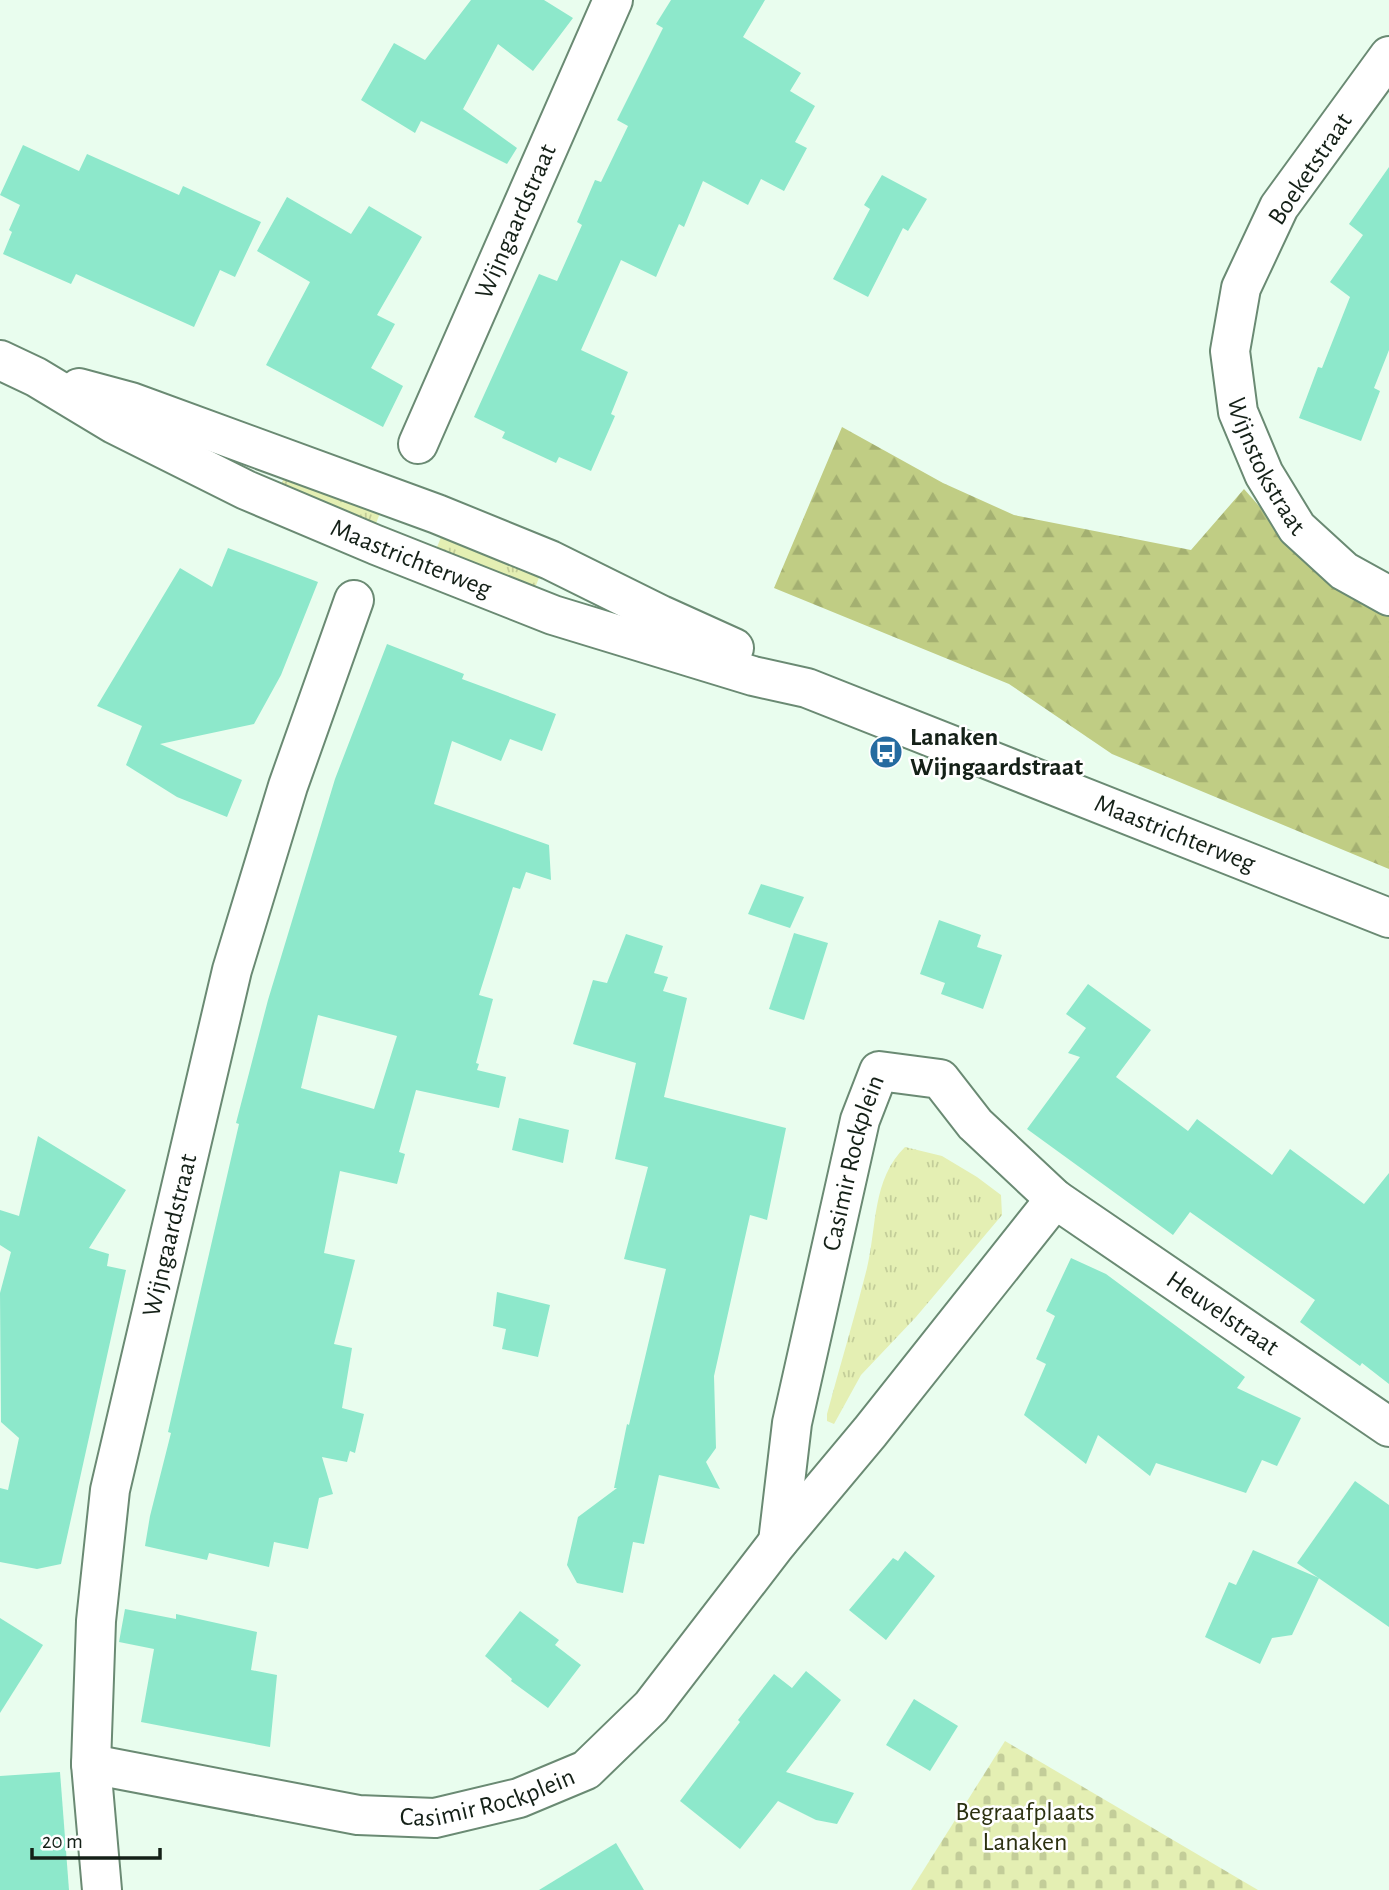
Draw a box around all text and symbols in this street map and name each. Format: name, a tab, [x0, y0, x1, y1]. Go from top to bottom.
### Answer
street label: Boeketstraat	[1263, 108, 1357, 230]
street label: Wijngaardstraat	[470, 140, 561, 303]
street label: Wijnstokstraat	[1223, 395, 1309, 541]
street label: Maastrichterweg	[327, 514, 495, 602]
place label: Lanaken Wijngaardstraat	[910, 724, 1083, 780]
bus stop icon: Lanaken Wijngaardstraat	[867, 733, 905, 771]
street label: Maastrichterweg	[1091, 790, 1259, 877]
street label: Casimir Rockplein	[818, 1071, 889, 1253]
street label: Wijngaardstraat	[138, 1151, 201, 1319]
street label: Heuvelstraat	[1162, 1266, 1283, 1361]
street label: Casimir Rockplein	[399, 1763, 579, 1831]
park label: Begraafplaats Lanaken	[955, 1799, 1095, 1855]
scale bar	[32, 1816, 159, 1860]
text: 20 m	[42, 1831, 83, 1852]

